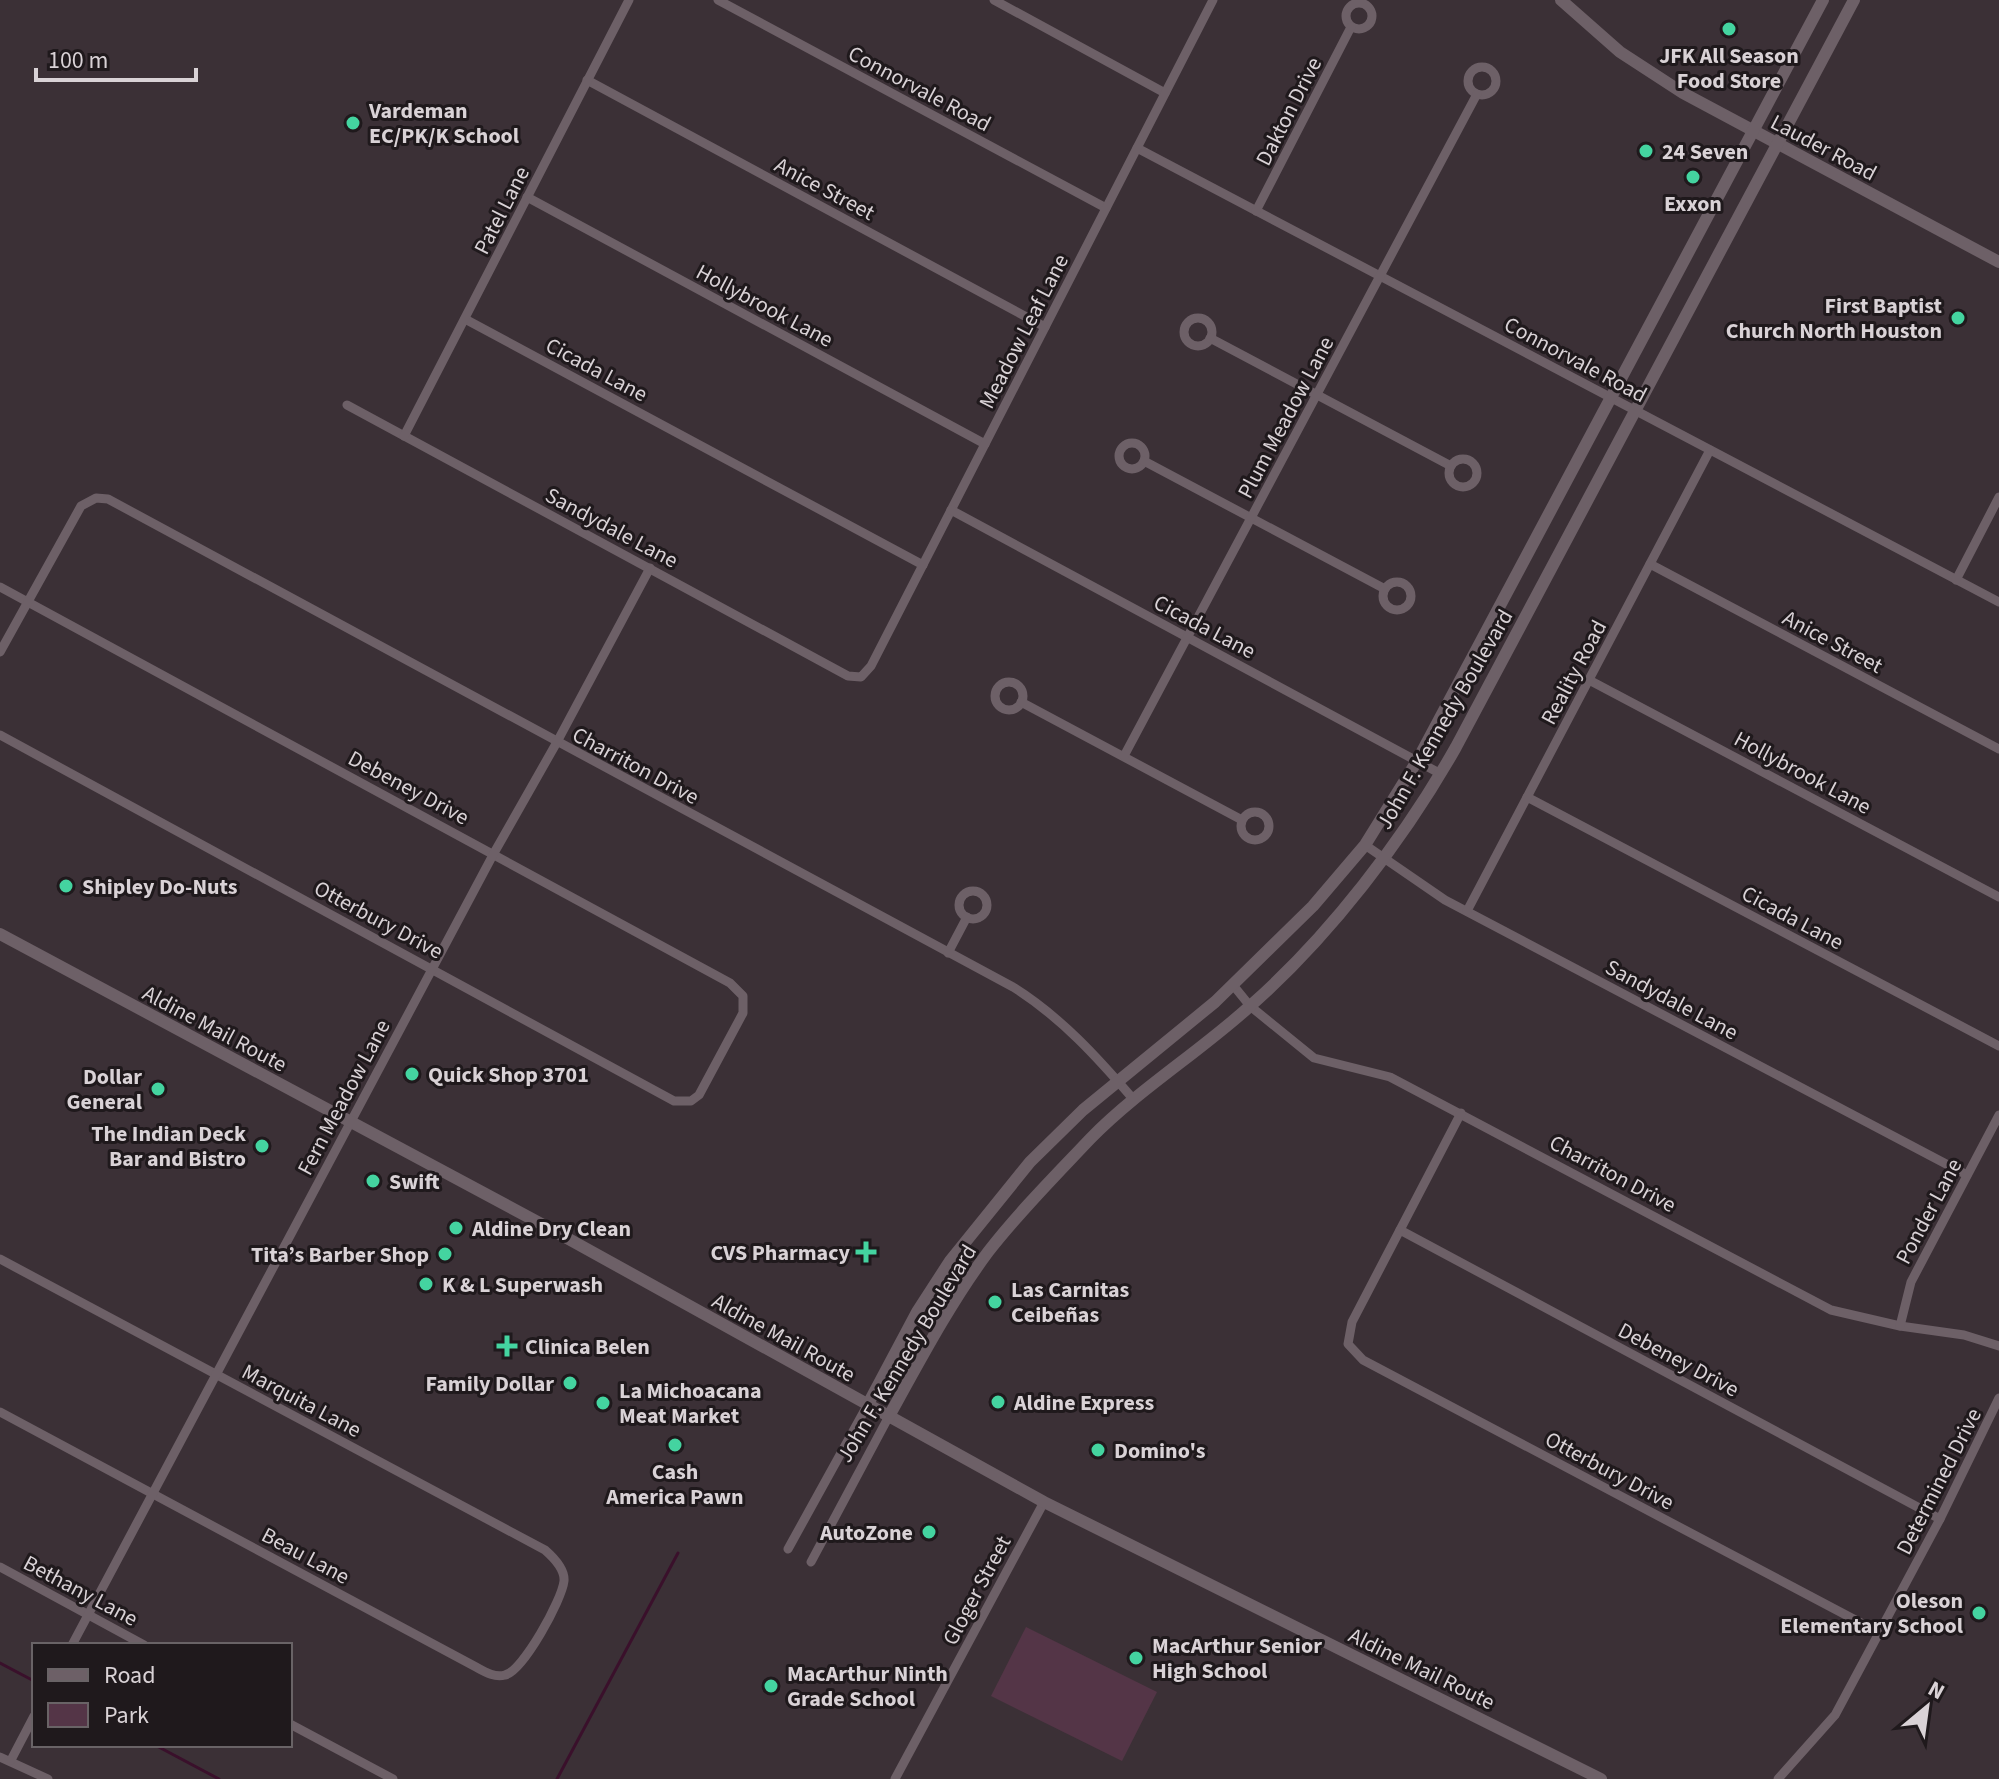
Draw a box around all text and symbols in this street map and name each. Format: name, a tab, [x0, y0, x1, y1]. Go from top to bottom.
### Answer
marker: JFK All Season Food Store	[1720, 20, 1738, 38]
scale bar	[36, 32, 196, 82]
street label: Connorvale Road	[842, 38, 997, 140]
place label: JFK All Season Food Store	[1659, 40, 1799, 97]
text: 100 m	[48, 43, 108, 78]
street label: Dakton Drive	[1248, 51, 1330, 171]
place label: Vardeman EC/PK/K School	[368, 95, 520, 152]
street label: Lauder Road	[1765, 106, 1882, 189]
marker: Vardeman EC/PK/K School	[344, 114, 362, 132]
place label: 24 Seven	[1662, 136, 1748, 168]
marker: 24 Seven	[1637, 142, 1655, 160]
street label: Anice Street	[769, 149, 881, 229]
street label: Patel Lane	[466, 161, 538, 260]
marker: Exxon	[1684, 168, 1702, 186]
place label: Exxon	[1664, 188, 1722, 220]
street label: Meadow Leaf Lane	[971, 249, 1077, 414]
street label: Hollybrook Lane	[690, 256, 839, 356]
place label: First Baptist Church North Houston	[1726, 290, 1943, 347]
street label: Connorvale Road	[1498, 309, 1653, 411]
marker: First Baptist Church North Houston	[1949, 309, 1967, 327]
street label: Cicada Lane	[540, 330, 653, 410]
street label: Plum Meadow Lane	[1230, 331, 1342, 504]
street label: Sandydale Lane	[539, 479, 684, 576]
street label: Cicada Lane	[1148, 587, 1261, 667]
street label: Anice Street	[1777, 602, 1889, 682]
street label: John F. Kennedy Boulevard	[1369, 604, 1521, 835]
street label: Reality Road	[1533, 614, 1615, 730]
street label: Charriton Drive	[566, 719, 705, 813]
street label: Hollybrook Lane	[1728, 723, 1877, 823]
street label: Debeney Drive	[342, 743, 475, 833]
place label: Shipley Do-Nuts	[82, 871, 238, 903]
street label: Otterbury Drive	[308, 872, 449, 967]
marker: Shipley Do-Nuts	[57, 877, 75, 895]
street label: Cicada Lane	[1736, 878, 1849, 958]
street label: Sandydale Lane	[1599, 951, 1744, 1048]
street label: Aldine Mail Route	[137, 977, 292, 1080]
street label: Fern Meadow Lane	[289, 1014, 398, 1181]
place label: Quick Shop 3701	[428, 1059, 589, 1091]
place label: Dollar General	[67, 1061, 143, 1118]
marker: Quick Shop 3701	[403, 1065, 421, 1083]
marker: Dollar General	[149, 1080, 167, 1098]
place label: The Indian Deck Bar and Bistro	[91, 1118, 246, 1175]
street label: Charriton Drive	[1543, 1127, 1682, 1221]
marker: The Indian Deck Bar and Bistro	[253, 1137, 271, 1155]
street label: Ponder Lane	[1888, 1153, 1970, 1270]
place label: Swift	[389, 1166, 440, 1198]
marker: Swift	[364, 1172, 382, 1190]
place label: Aldine Dry Clean	[471, 1213, 631, 1245]
marker: Aldine Dry Clean	[447, 1219, 465, 1237]
place label: CVS Pharmacy	[710, 1237, 851, 1269]
street label: John F. Kennedy Boulevard	[829, 1238, 985, 1469]
place label: Tita’s Barber Shop	[251, 1239, 429, 1271]
marker: CVS Pharmacy	[857, 1243, 875, 1261]
marker: Tita’s Barber Shop	[436, 1245, 454, 1263]
place label: K & L Superwash	[442, 1269, 603, 1301]
place label: Las Carnitas Ceibeñas	[1011, 1274, 1130, 1331]
marker: K & L Superwash	[417, 1275, 435, 1293]
street label: Aldine Mail Route	[706, 1285, 861, 1391]
marker: Las Carnitas Ceibeñas	[986, 1293, 1004, 1311]
street label: Debeney Drive	[1612, 1315, 1745, 1405]
place label: Clinica Belen	[525, 1331, 650, 1363]
marker: Clinica Belen	[496, 1335, 518, 1357]
street label: Marquita Lane	[236, 1356, 367, 1446]
place label: Family Dollar	[426, 1368, 554, 1400]
marker: Family Dollar	[561, 1374, 579, 1392]
place label: La Michoacana Meat Market	[619, 1375, 762, 1432]
place label: Aldine Express	[1013, 1387, 1155, 1419]
marker: Aldine Express	[989, 1393, 1007, 1411]
marker: La Michoacana Meat Market	[594, 1394, 612, 1412]
street label: Determined Drive	[1888, 1402, 1990, 1560]
street label: Otterbury Drive	[1539, 1423, 1680, 1518]
place label: Domino's	[1114, 1435, 1206, 1467]
marker: Cash America Pawn	[666, 1436, 684, 1454]
marker: Domino's	[1089, 1441, 1107, 1459]
place label: Cash America Pawn	[605, 1456, 744, 1513]
place label: AutoZone	[819, 1517, 913, 1549]
street label: Beau Lane	[256, 1519, 355, 1593]
marker: AutoZone	[920, 1523, 938, 1541]
street label: Gloger Street	[935, 1530, 1019, 1651]
street label: Bethany Lane	[18, 1547, 144, 1635]
place label: Oleson Elementary School	[1780, 1585, 1964, 1642]
marker: Oleson Elementary School	[1970, 1604, 1988, 1622]
street label: Aldine Mail Route	[1343, 1620, 1500, 1718]
place label: MacArthur Senior High School	[1152, 1630, 1322, 1687]
legend	[32, 1643, 292, 1747]
marker: MacArthur Senior High School	[1127, 1649, 1145, 1667]
text: Road	[104, 1658, 156, 1693]
place label: MacArthur Ninth Grade School	[787, 1658, 948, 1715]
north arrow	[1887, 1667, 1967, 1747]
text: N	[1922, 1673, 1950, 1708]
marker: MacArthur Ninth Grade School	[762, 1677, 780, 1695]
text: Park	[104, 1698, 149, 1733]

